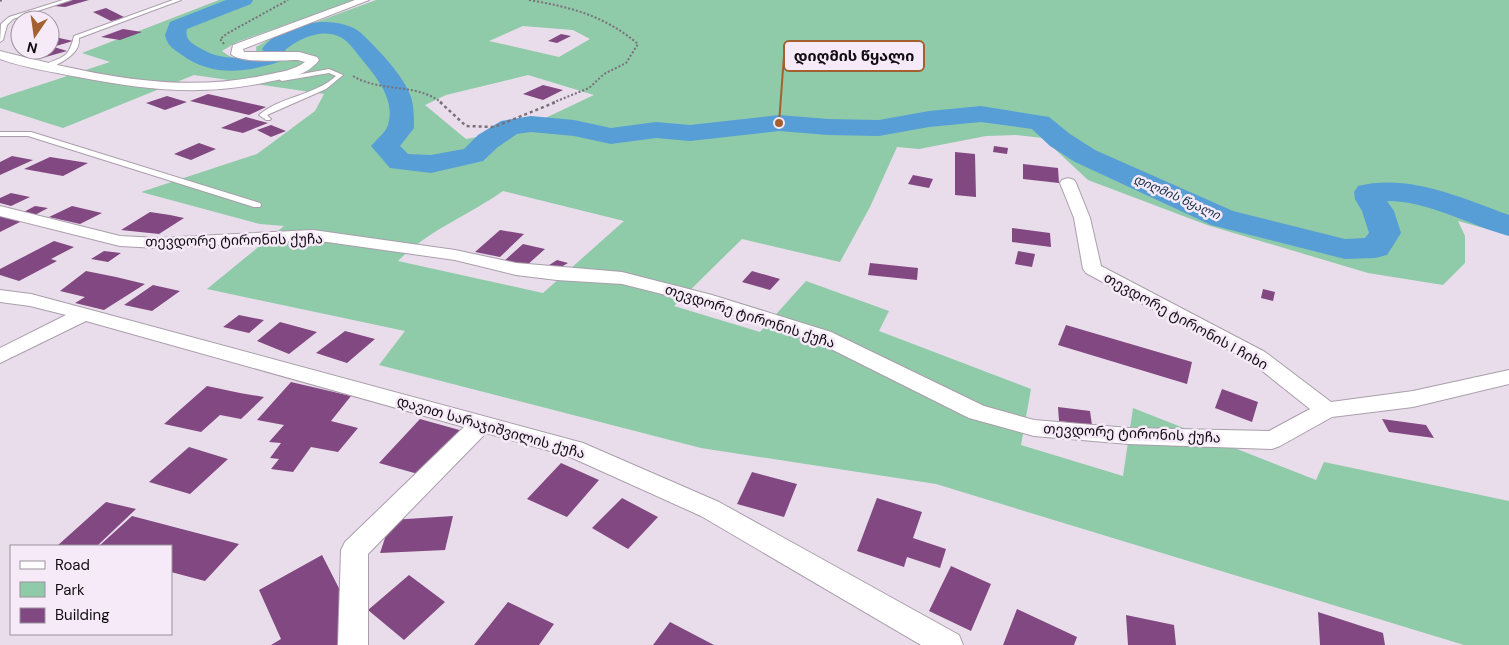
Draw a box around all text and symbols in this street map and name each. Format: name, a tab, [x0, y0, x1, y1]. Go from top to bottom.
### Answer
north arrow	[10, 10, 60, 60]
text: N	[25, 38, 39, 58]
callout: დიღმის წყალი	[784, 41, 924, 71]
text: დიღმის წყალი	[794, 46, 914, 66]
water label: დიღმის წყალი	[1131, 171, 1224, 224]
street label: თევდორე ტირონის ქუჩა	[145, 229, 323, 251]
street label: თევდორე ტირონის I ჩიხი	[1101, 268, 1271, 374]
street label: თევდორე ტირონის ქუჩა	[663, 280, 837, 352]
street label: დავით სარაჯიშვილის ქუჩა	[395, 391, 587, 463]
street label: თევდორე ტირონის ქუჩა	[1043, 419, 1221, 447]
legend	[10, 545, 172, 635]
text: Road	[55, 555, 90, 575]
text: Park	[55, 580, 85, 600]
text: Building	[55, 605, 110, 625]

